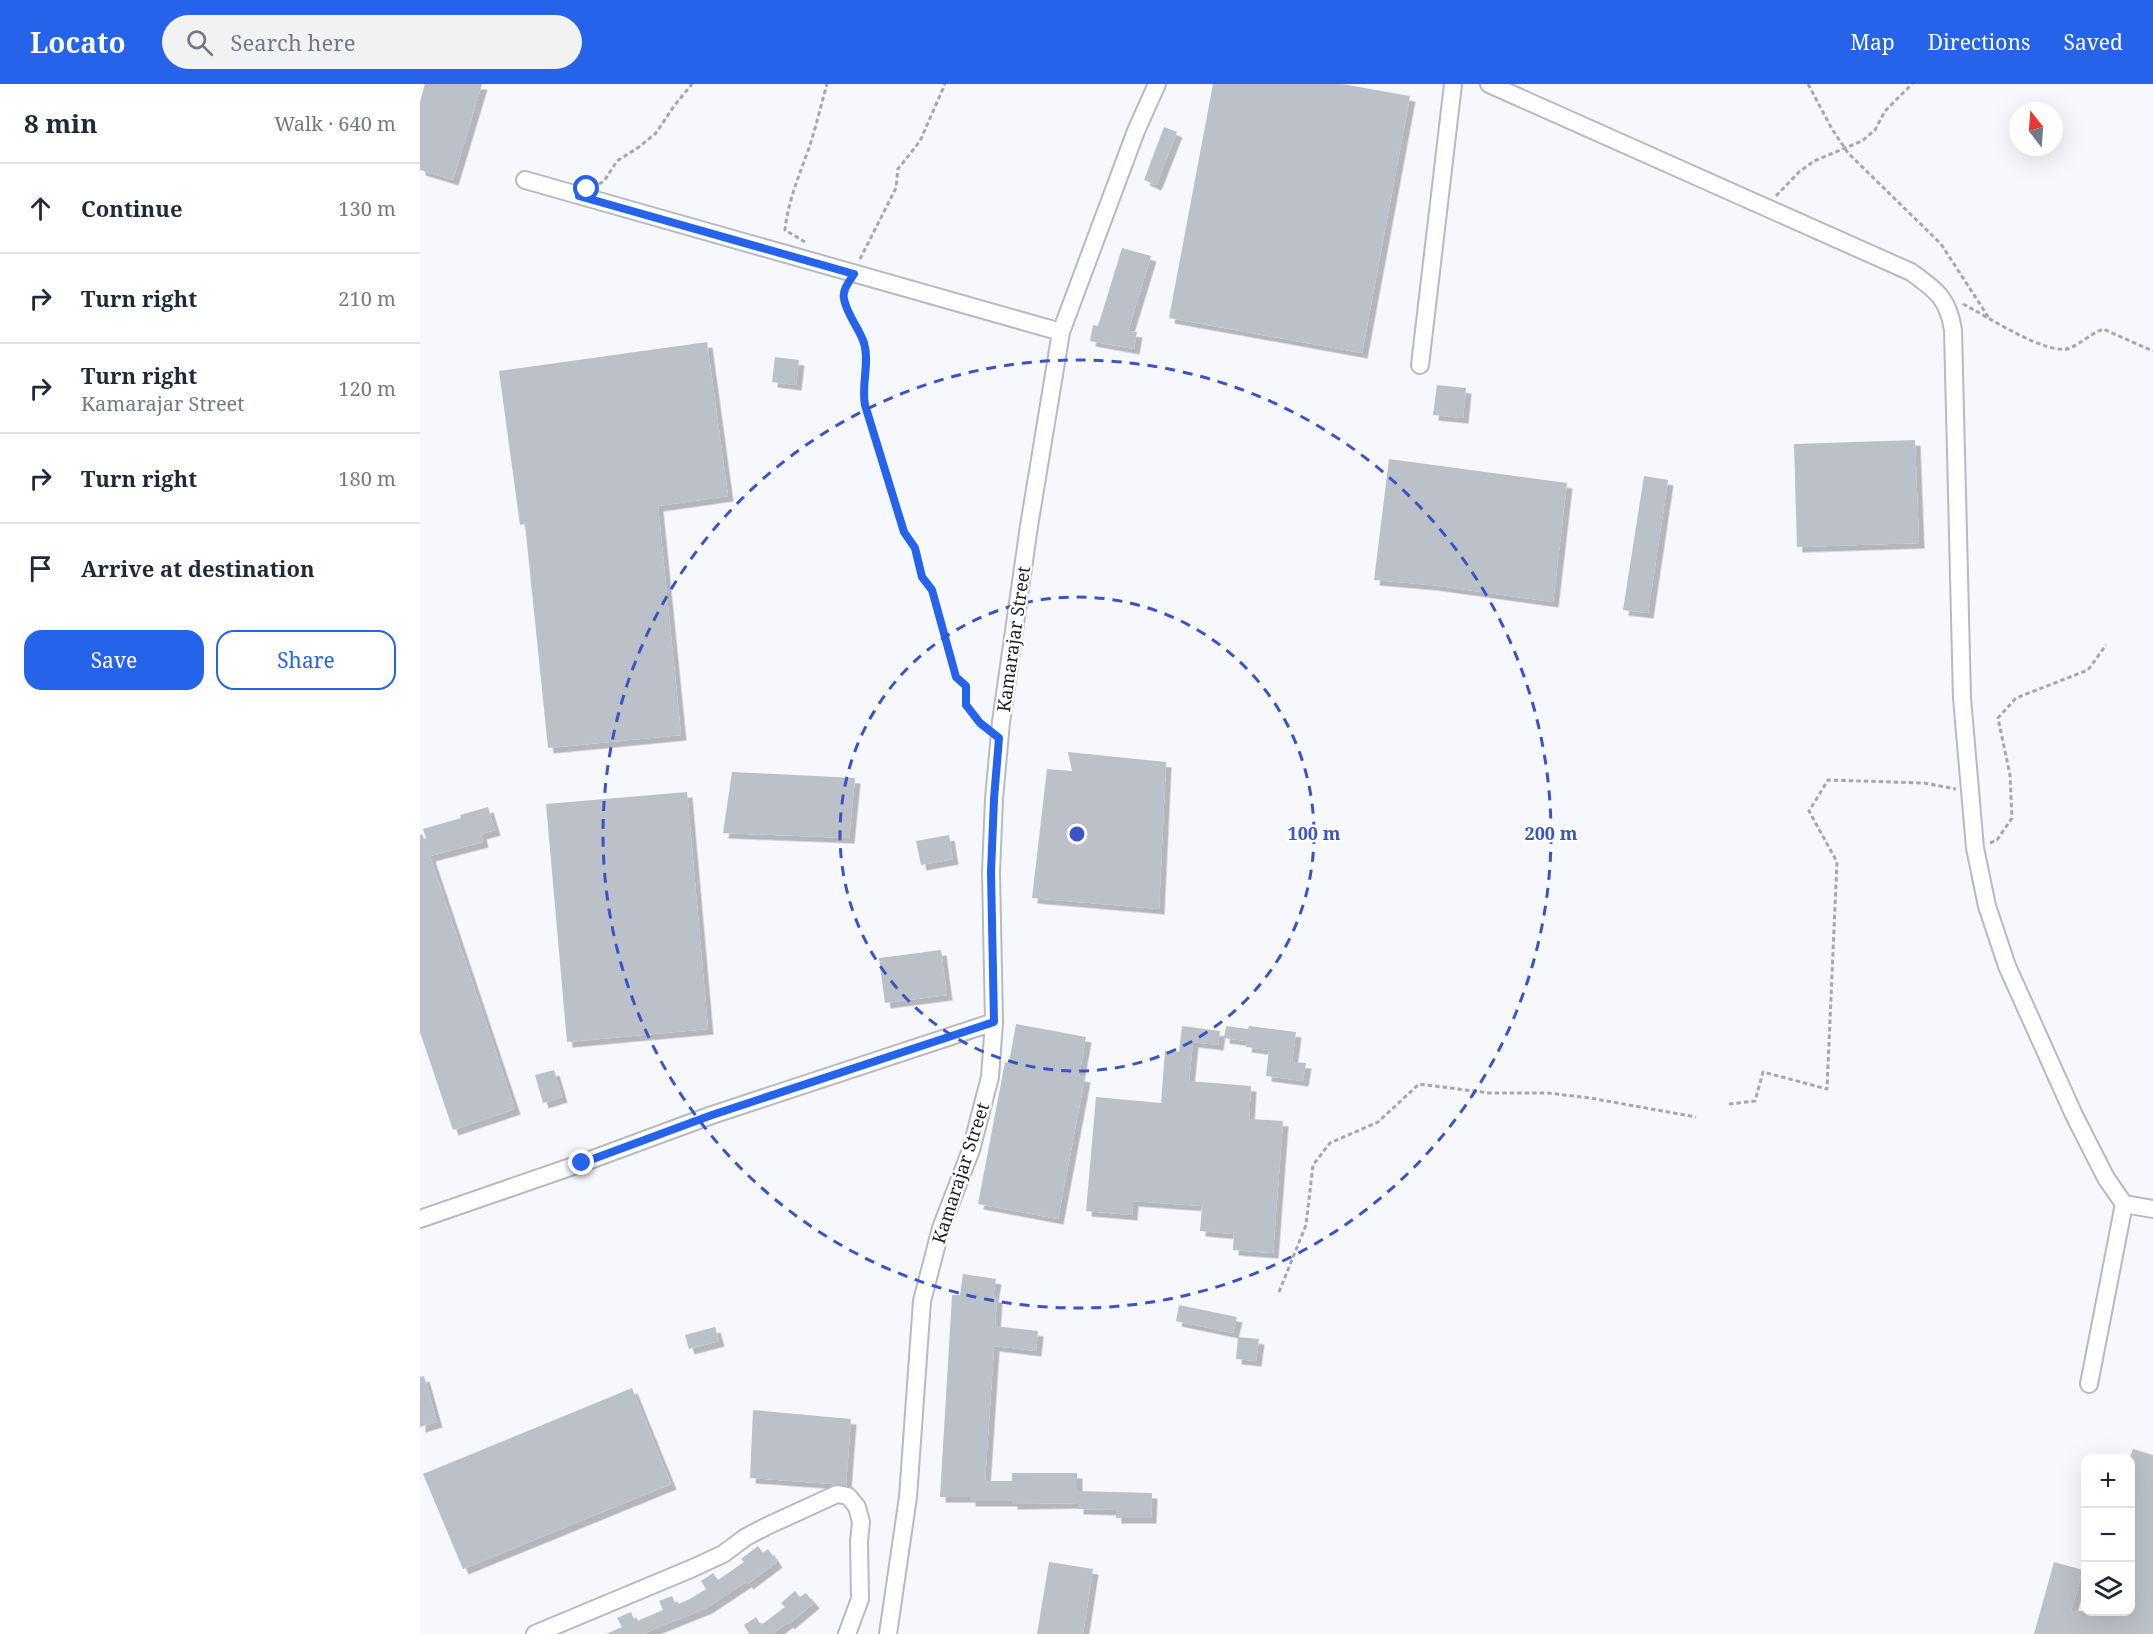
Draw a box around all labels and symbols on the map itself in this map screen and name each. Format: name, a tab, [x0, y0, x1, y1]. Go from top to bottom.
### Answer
north arrow	[2009, 102, 2063, 156]
route start	[573, 175, 599, 201]
street label: Kamarajar Street	[991, 565, 1035, 713]
text: 100 m	[1288, 821, 1341, 845]
text: 200 m	[1525, 821, 1578, 845]
centre of rings	[1067, 824, 1087, 844]
street label: Kamarajar Street	[926, 1099, 994, 1247]
route end	[568, 1149, 594, 1175]

